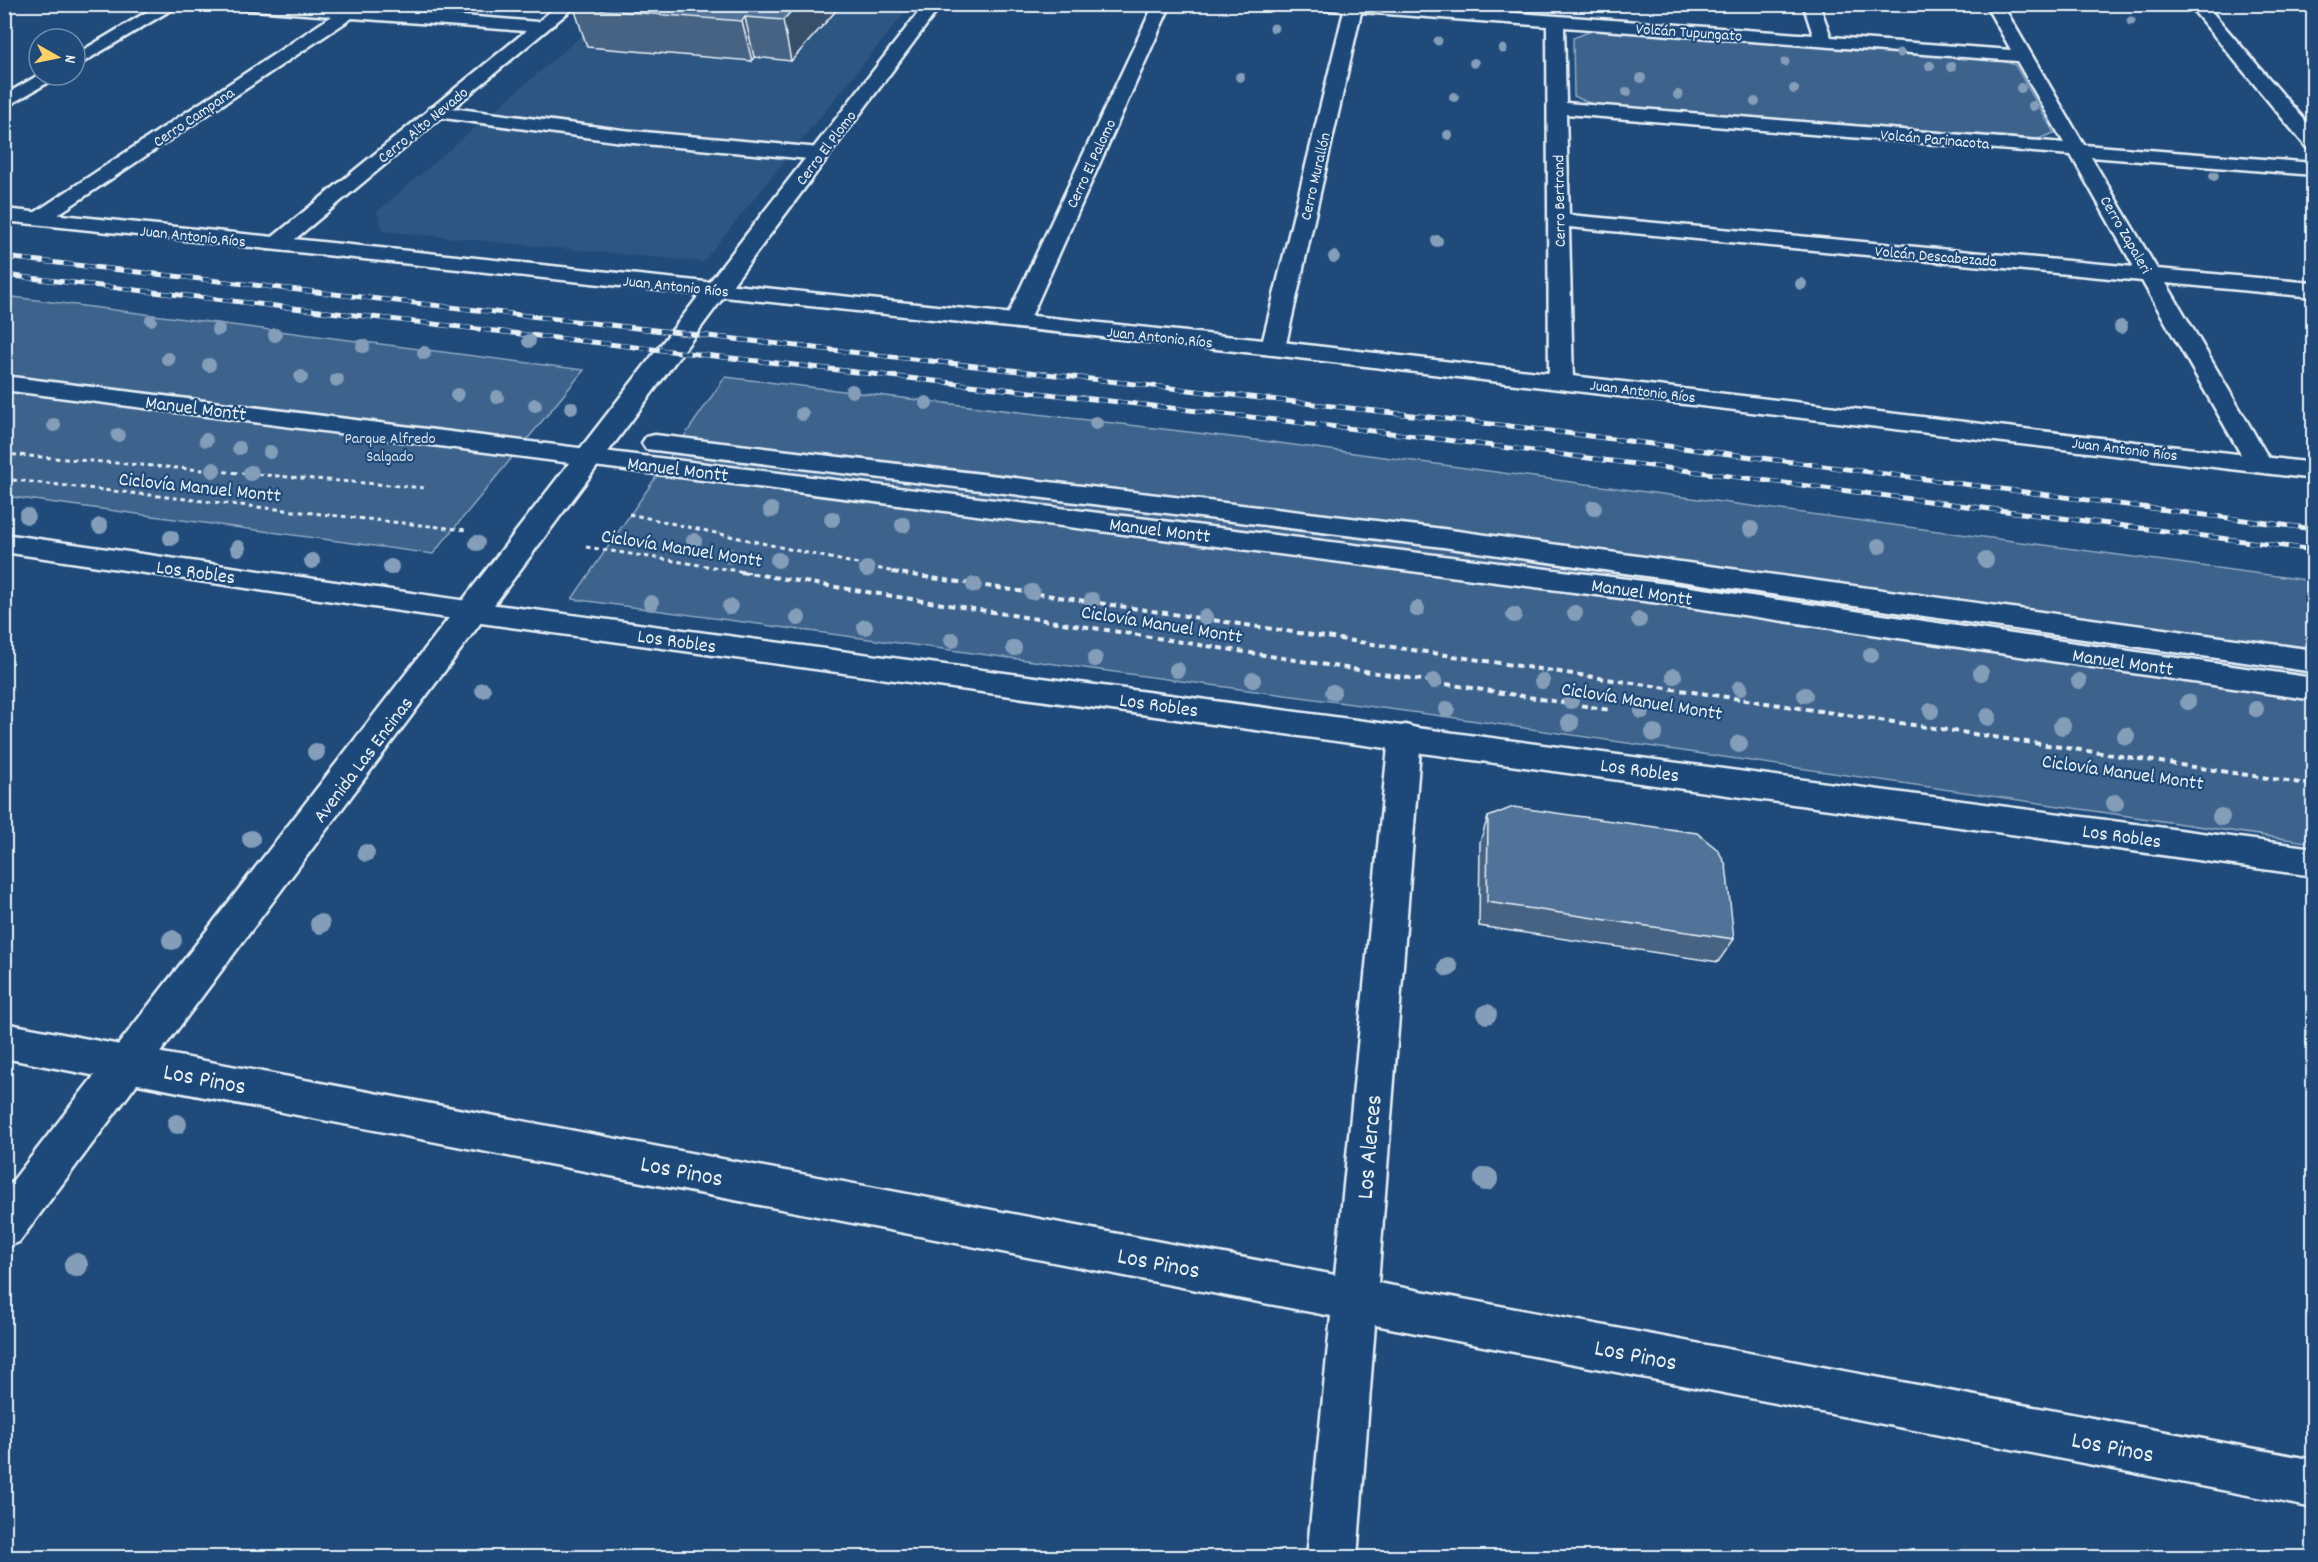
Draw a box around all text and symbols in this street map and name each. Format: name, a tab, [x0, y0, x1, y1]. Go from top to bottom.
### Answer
street label: Volcán Tupungato	[1635, 18, 1743, 49]
north arrow	[27, 27, 87, 87]
text: N	[57, 53, 81, 65]
street label: Cerro Campana	[149, 82, 240, 154]
street label: Cerro Alto Nevado	[373, 82, 474, 170]
street label: Cerro El Plomo	[791, 106, 863, 191]
street label: Cerro El Palomo	[1062, 116, 1123, 212]
street label: Volcán Parinacota	[1879, 124, 1991, 157]
street label: Cerro Murallón	[1295, 130, 1338, 223]
street label: Cerro Bertrand	[1548, 155, 1573, 247]
street label: Cerro Zapaleri	[2093, 192, 2157, 279]
street label: Juan Antonio Ríos	[139, 221, 247, 254]
street label: Volcán Descabezado	[1874, 241, 1998, 274]
street label: Juan Antonio Ríos	[622, 271, 730, 304]
street label: Juan Antonio Ríos	[1106, 322, 1214, 355]
street label: Juan Antonio Ríos	[1589, 375, 1697, 410]
street label: Manuel Montt	[143, 390, 248, 430]
park label: Parque Alfredo Salgado	[344, 428, 436, 469]
street label: Juan Antonio Ríos	[2071, 433, 2179, 468]
street label: Manuel Montt	[625, 451, 730, 491]
street label: Ciclovía Manuel Montt	[117, 467, 282, 511]
street label: Manuel Montt	[1107, 512, 1212, 552]
street label: Ciclovía Manuel Montt	[599, 523, 764, 577]
street label: Los Robles	[154, 555, 237, 593]
street label: Manuel Montt	[1589, 573, 1694, 615]
street label: Ciclovía Manuel Montt	[1079, 599, 1244, 653]
street label: Los Robles	[635, 624, 718, 662]
street label: Manuel Montt	[2070, 643, 2175, 685]
street label: Ciclovía Manuel Montt	[1559, 676, 1724, 730]
street label: Los Robles	[1117, 688, 1200, 726]
street label: Avenida Las Encinas	[308, 692, 421, 830]
street label: Ciclovía Manuel Montt	[2040, 749, 2205, 799]
street label: Los Robles	[1598, 753, 1681, 791]
street label: Los Robles	[2080, 819, 2163, 857]
street label: Los Pinos	[160, 1056, 249, 1106]
street label: Los Alerces	[1349, 1094, 1392, 1201]
street label: Los Pinos	[637, 1148, 726, 1198]
street label: Los Pinos	[1114, 1240, 1203, 1290]
street label: Los Pinos	[1591, 1332, 1680, 1382]
street label: Los Pinos	[2068, 1424, 2157, 1474]

